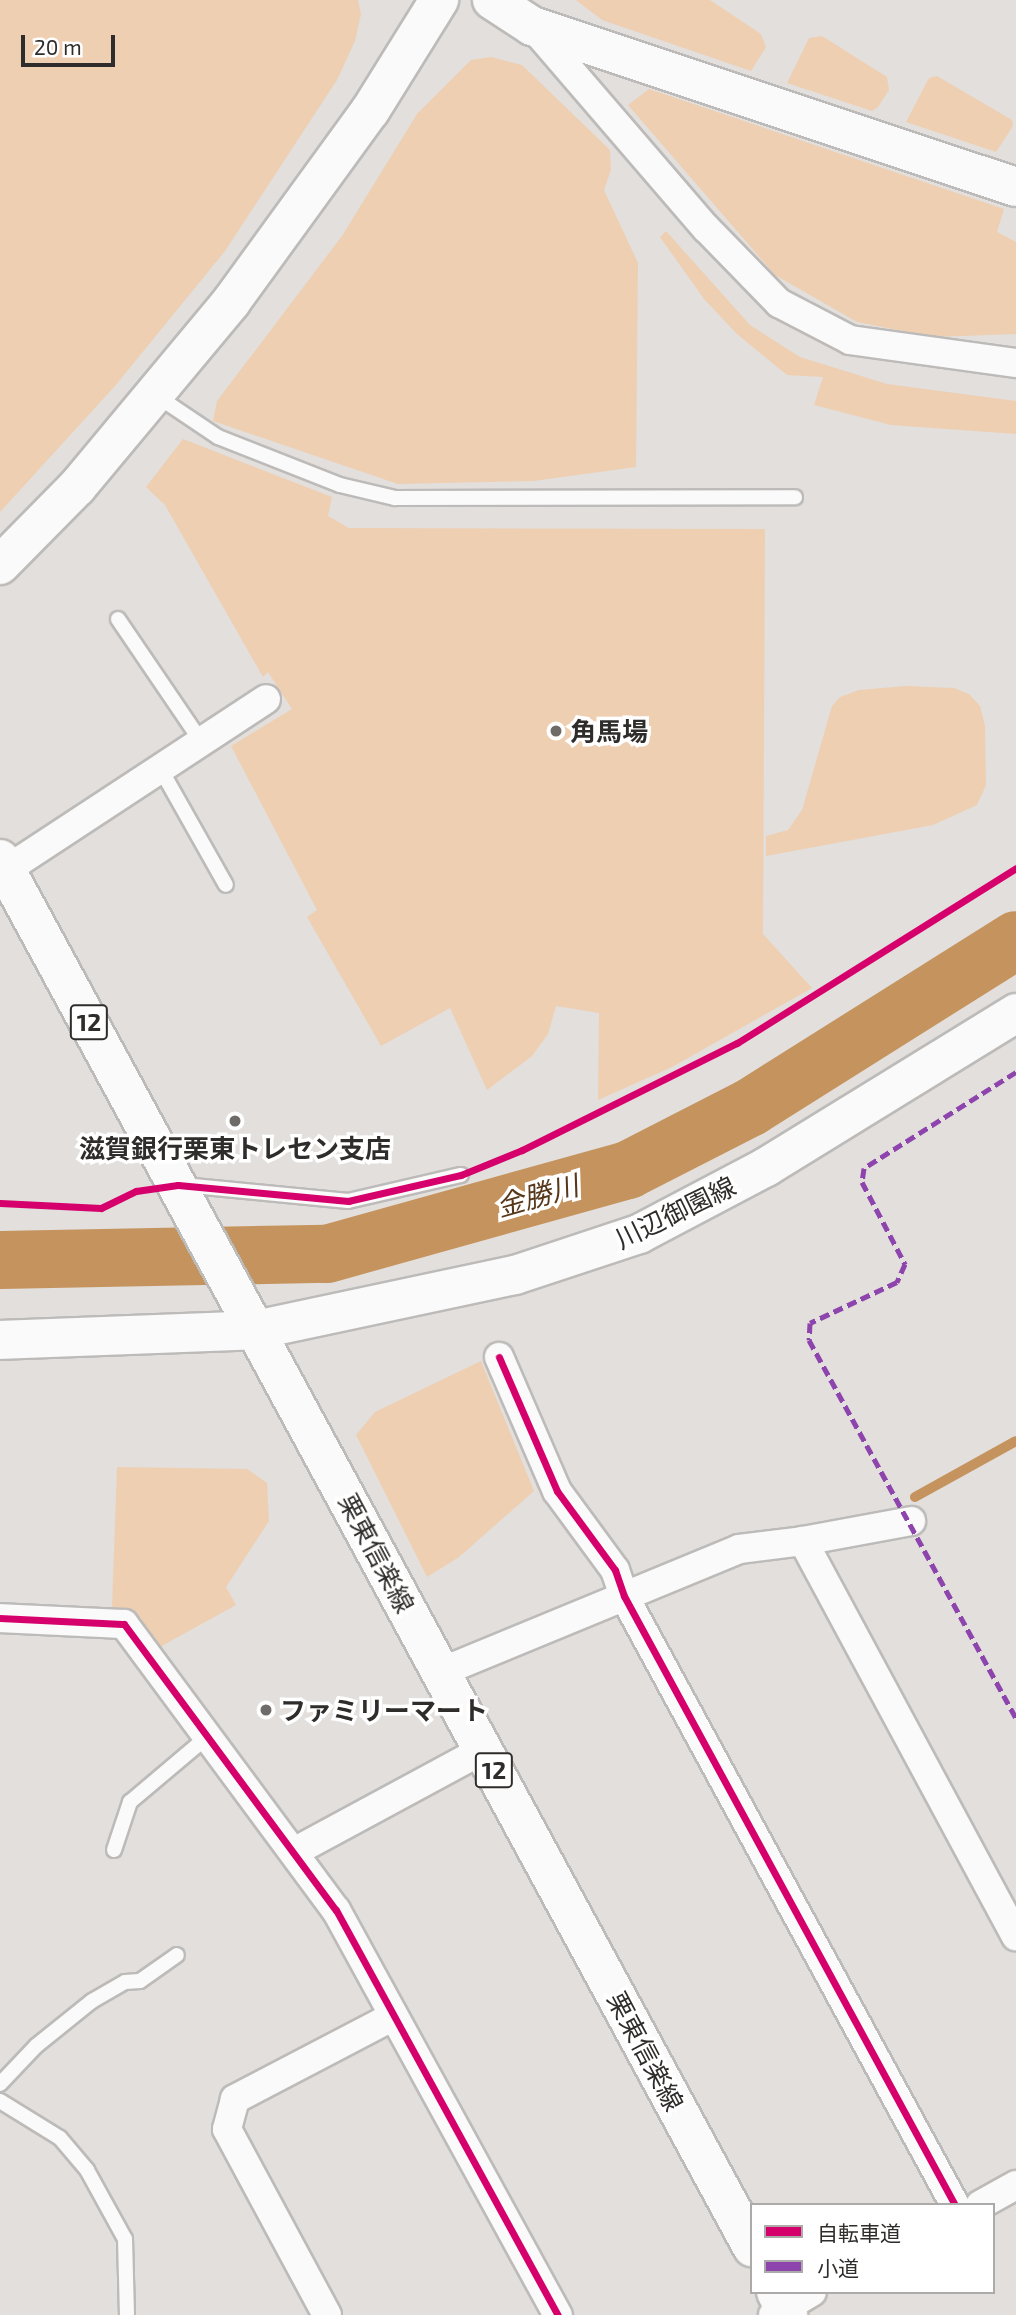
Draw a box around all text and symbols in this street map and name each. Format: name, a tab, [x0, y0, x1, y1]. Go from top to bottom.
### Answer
scale bar	[24, 21, 119, 65]
text: 20 m	[34, 34, 82, 59]
place label: 角馬場	[570, 715, 648, 747]
marker: 角馬場	[548, 723, 564, 739]
road number: 12	[70, 1002, 108, 1042]
marker: 滋賀銀行栗東トレセン支店	[227, 1113, 243, 1129]
place label: 滋賀銀行栗東トレセン支店	[79, 1132, 391, 1164]
water label: 金勝川	[492, 1167, 582, 1223]
street label: 川辺御園線	[610, 1169, 740, 1255]
street label: 栗東信楽線	[333, 1488, 421, 1618]
place label: ファミリーマート	[280, 1694, 488, 1726]
marker: ファミリーマート	[258, 1702, 274, 1718]
road number: 12	[475, 1750, 513, 1790]
street label: 栗東信楽線	[602, 1986, 690, 2116]
legend	[750, 2203, 995, 2294]
text: 自転車道	[817, 2220, 901, 2245]
text: 小道	[817, 2255, 859, 2280]

